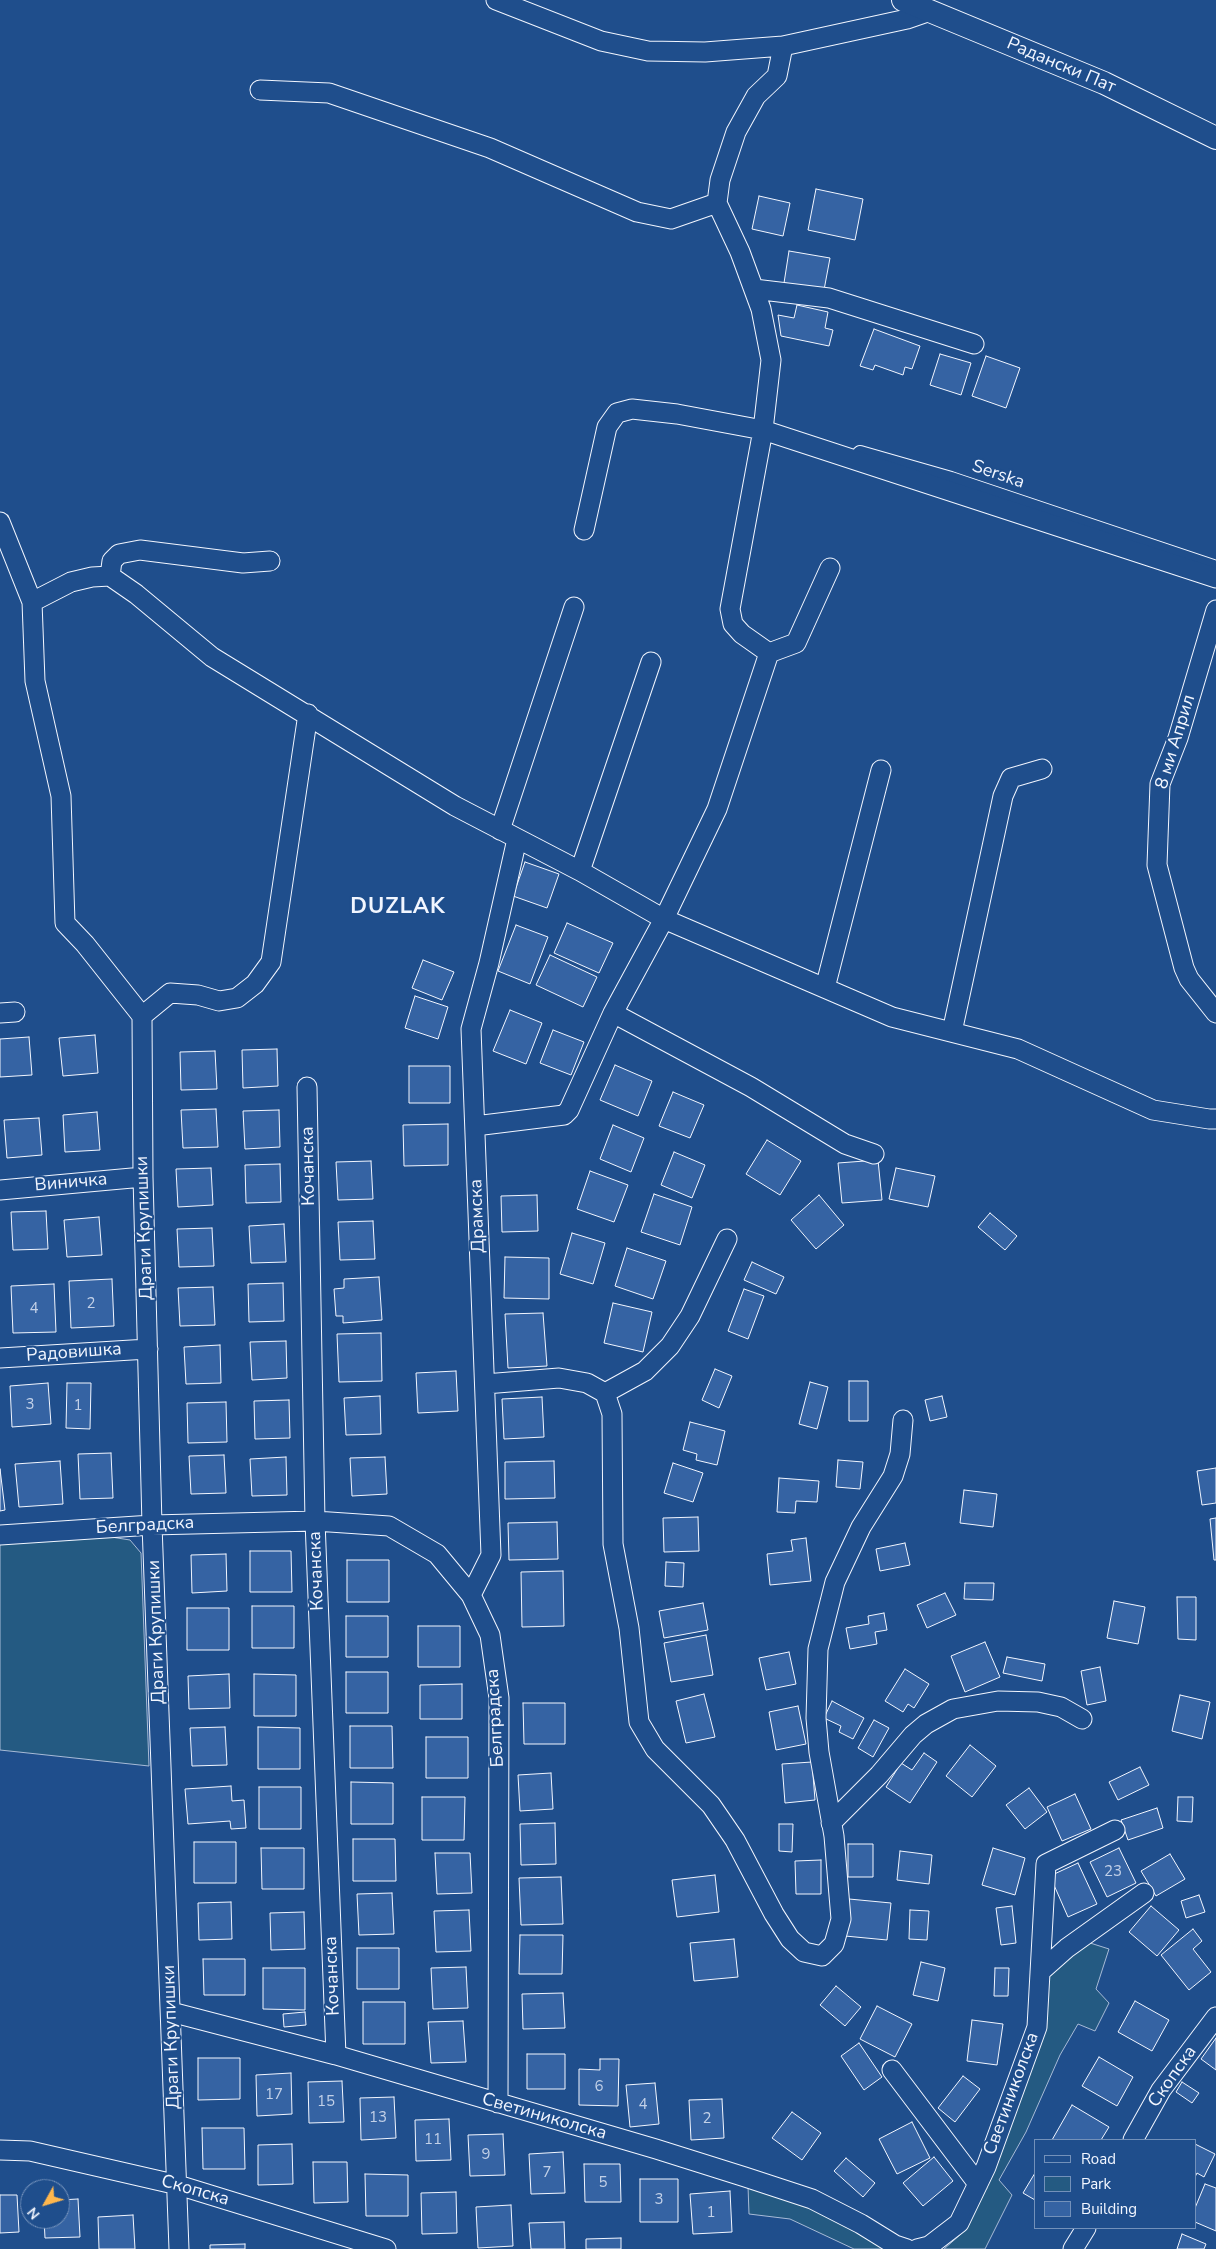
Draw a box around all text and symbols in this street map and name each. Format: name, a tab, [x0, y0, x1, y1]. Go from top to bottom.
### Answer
street label: Радански Пат	[1003, 33, 1119, 99]
street label: Serska	[969, 456, 1027, 494]
street label: 8 ми Април	[1151, 692, 1201, 792]
district label: DUZLAK	[350, 895, 446, 921]
street label: Кочанска	[298, 1126, 320, 1206]
street label: Драги Крупишки	[132, 1156, 158, 1300]
street label: Виничка	[34, 1169, 108, 1197]
street label: Драмска	[466, 1179, 490, 1253]
house number: 2	[87, 1295, 95, 1313]
house number: 4	[30, 1300, 38, 1318]
street label: Радовишка	[26, 1339, 122, 1367]
house number: 3	[26, 1396, 34, 1414]
house number: 1	[74, 1397, 82, 1415]
street label: Белградска	[95, 1513, 195, 1539]
street label: Кочанска	[305, 1531, 329, 1611]
street label: Драги Крупишки	[144, 1560, 170, 1704]
street label: Белградска	[483, 1668, 509, 1768]
house number: 23	[1104, 1863, 1122, 1881]
street label: Кочанска	[321, 1936, 345, 2016]
street label: Драги Крупишки	[159, 1965, 185, 2109]
street label: Светиниколска	[980, 2030, 1044, 2158]
street label: Скопска	[1144, 2042, 1202, 2112]
house number: 6	[595, 2078, 603, 2096]
house number: 17	[265, 2086, 283, 2104]
street label: Светиниколска	[479, 2089, 609, 2145]
house number: 15	[317, 2093, 335, 2111]
house number: 4	[639, 2096, 647, 2114]
house number: 13	[369, 2109, 387, 2127]
house number: 2	[703, 2110, 711, 2128]
house number: 11	[424, 2131, 442, 2149]
legend	[1034, 2139, 1196, 2229]
house number: 9	[482, 2146, 490, 2164]
text: Road	[1081, 2149, 1116, 2169]
house number: 7	[543, 2164, 551, 2182]
street label: Скопска	[158, 2171, 232, 2211]
house number: 5	[599, 2174, 607, 2192]
text: Park	[1081, 2174, 1111, 2194]
north arrow	[20, 2179, 70, 2229]
house number: 3	[655, 2191, 663, 2209]
text: Building	[1081, 2199, 1137, 2219]
text: N	[23, 2203, 44, 2223]
house number: 1	[707, 2204, 715, 2222]

